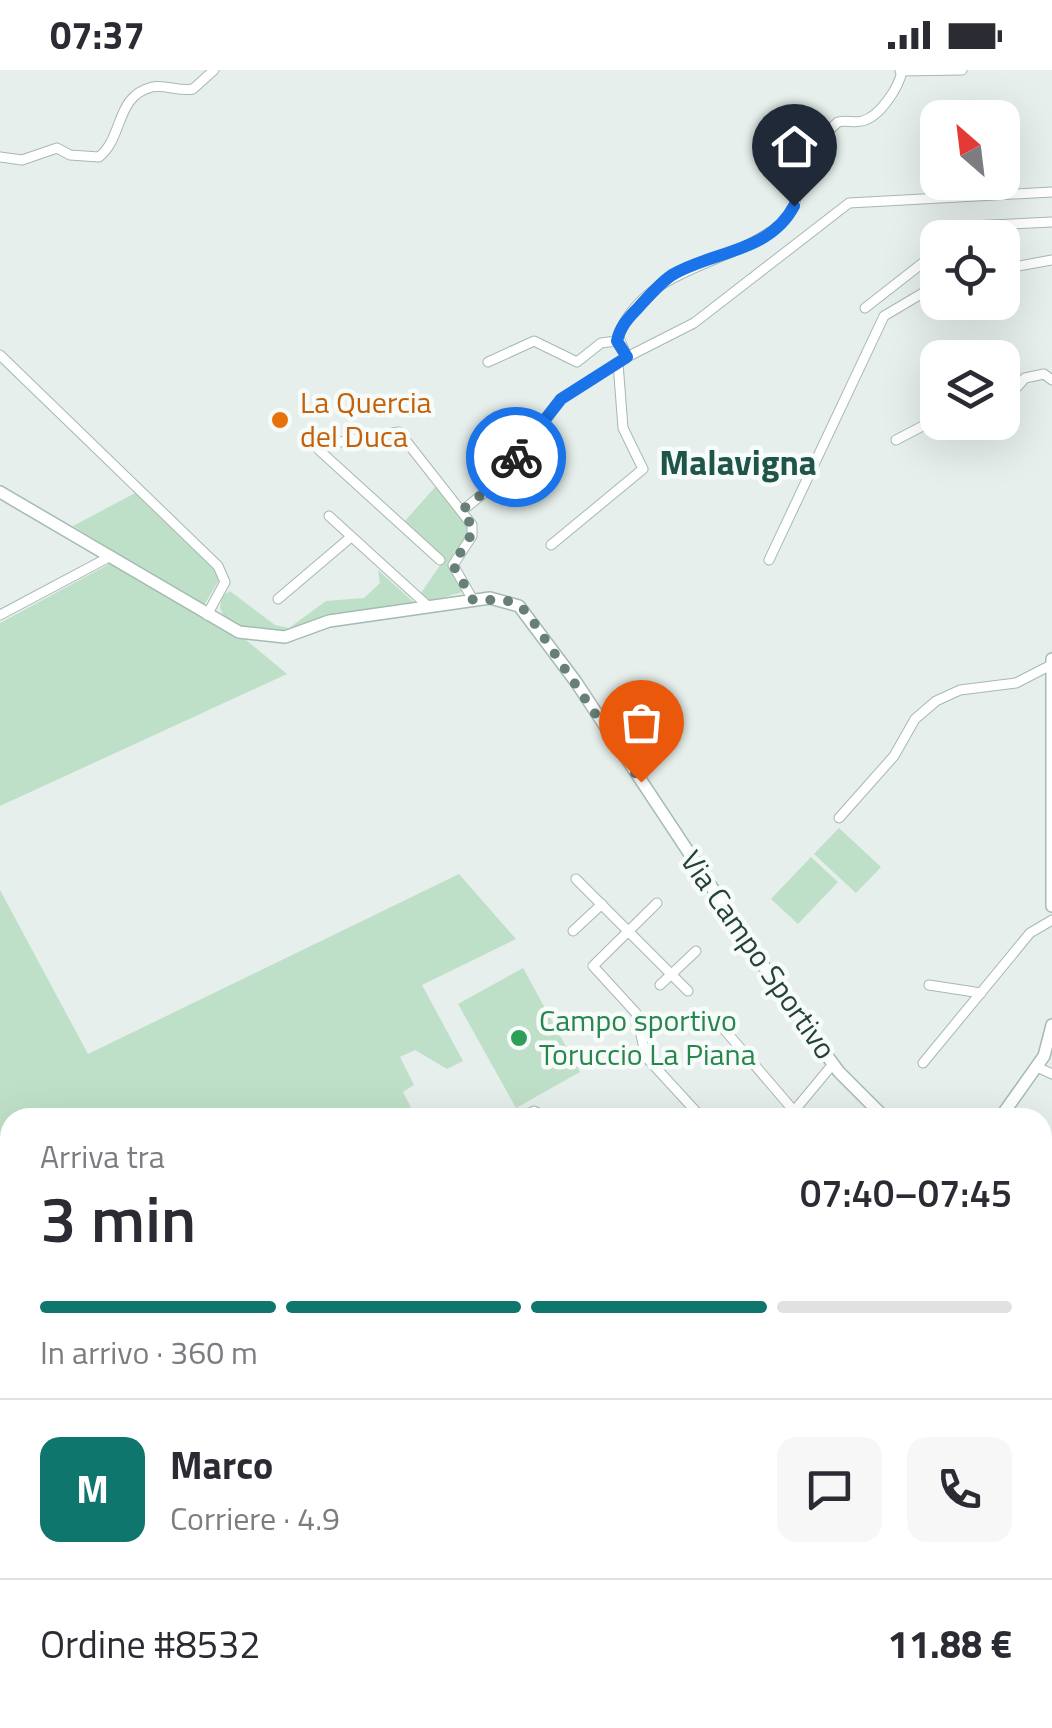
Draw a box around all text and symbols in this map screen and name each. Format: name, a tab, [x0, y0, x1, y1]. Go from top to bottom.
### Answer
text: 07:37	[50, 6, 145, 64]
north arrow	[920, 100, 1020, 200]
map controls	[920, 100, 1020, 440]
pin	[752, 104, 837, 207]
icon: home	[767, 119, 822, 174]
button: locate	[920, 220, 1020, 320]
button: layers	[920, 340, 1020, 440]
place label: La Quercia del Duca	[300, 379, 432, 459]
courier	[466, 407, 566, 507]
marker: La Quercia del Duca	[269, 409, 291, 431]
icon: bike	[489, 430, 544, 485]
district label: Malavigna	[659, 435, 817, 489]
pin	[599, 680, 684, 783]
icon: bag	[614, 695, 669, 750]
street label: Via Campo Sportivo	[670, 841, 848, 1068]
place label: Campo sportivo Toruccio La Piana	[539, 997, 756, 1077]
marker: Campo sportivo Toruccio La Piana	[508, 1027, 530, 1049]
text: Arriva tra	[40, 1132, 165, 1180]
text: 07:40–07:45	[800, 1164, 1012, 1222]
text: 3 min	[40, 1168, 196, 1267]
text: In arrivo · 360 m	[40, 1328, 258, 1376]
text: Marco	[170, 1436, 273, 1494]
button: chat	[777, 1437, 882, 1542]
button: phone	[907, 1437, 1012, 1542]
text: M	[76, 1460, 109, 1518]
text: Corriere · 4.9	[170, 1494, 340, 1542]
text: Ordine #8532	[40, 1615, 261, 1673]
text: 11.88 €	[888, 1615, 1012, 1673]

